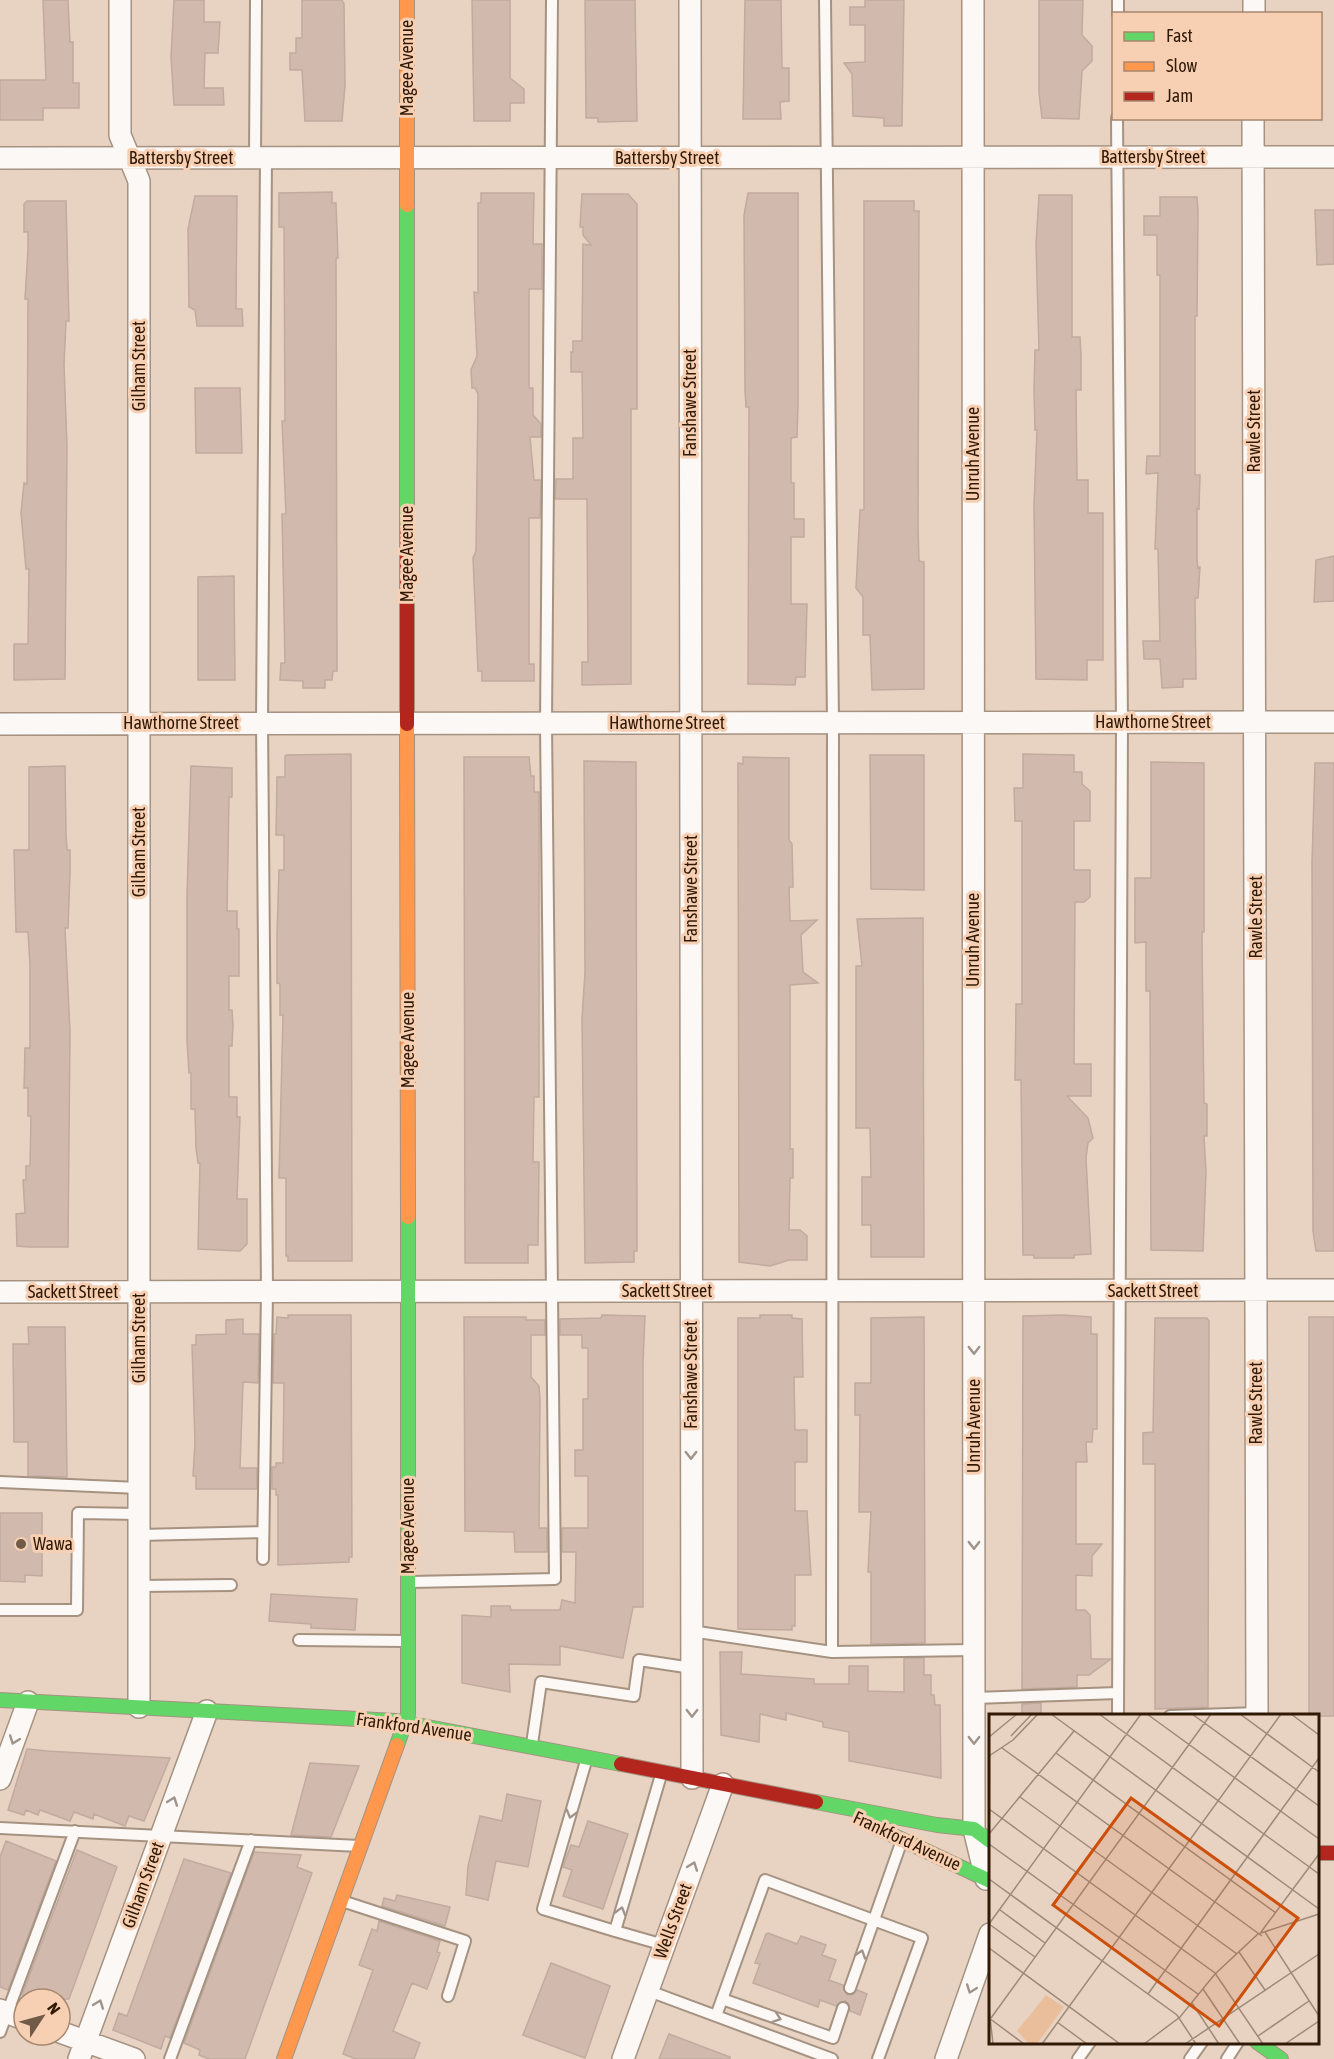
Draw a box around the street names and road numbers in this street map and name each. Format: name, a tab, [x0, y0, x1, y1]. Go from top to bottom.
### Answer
street label: Magee Avenue	[396, 20, 417, 116]
street label: Battersby Street	[1101, 146, 1205, 167]
street label: Battersby Street	[129, 147, 233, 168]
street label: Battersby Street	[615, 147, 719, 168]
street label: Gilham Street	[128, 321, 149, 411]
street label: Fanshawe Street	[679, 349, 700, 457]
street label: Rawle Street	[1243, 390, 1264, 472]
street label: Unruh Avenue	[962, 407, 983, 501]
street label: Magee Avenue	[396, 506, 417, 602]
street label: Hawthorne Street	[1095, 711, 1211, 732]
street label: Hawthorne Street	[123, 712, 239, 733]
street label: Hawthorne Street	[609, 712, 725, 733]
street label: Gilham Street	[128, 807, 149, 897]
street label: Fanshawe Street	[680, 835, 701, 943]
street label: Rawle Street	[1245, 876, 1266, 958]
street label: Unruh Avenue	[962, 893, 983, 987]
street label: Magee Avenue	[397, 992, 418, 1088]
street label: Sackett Street	[622, 1280, 712, 1301]
street label: Sackett Street	[1108, 1280, 1198, 1301]
street label: Sackett Street	[28, 1281, 118, 1302]
street label: Gilham Street	[128, 1293, 149, 1383]
street label: Fanshawe Street	[680, 1321, 701, 1429]
street label: Rawle Street	[1245, 1362, 1266, 1444]
street label: Unruh Avenue	[963, 1379, 984, 1473]
street label: Magee Avenue	[397, 1478, 418, 1574]
street label: Frankford Avenue	[355, 1708, 473, 1745]
street label: Frankford Avenue	[850, 1806, 964, 1875]
street label: Gilham Street	[117, 1839, 168, 1931]
street label: Wells Street	[649, 1880, 696, 1961]

